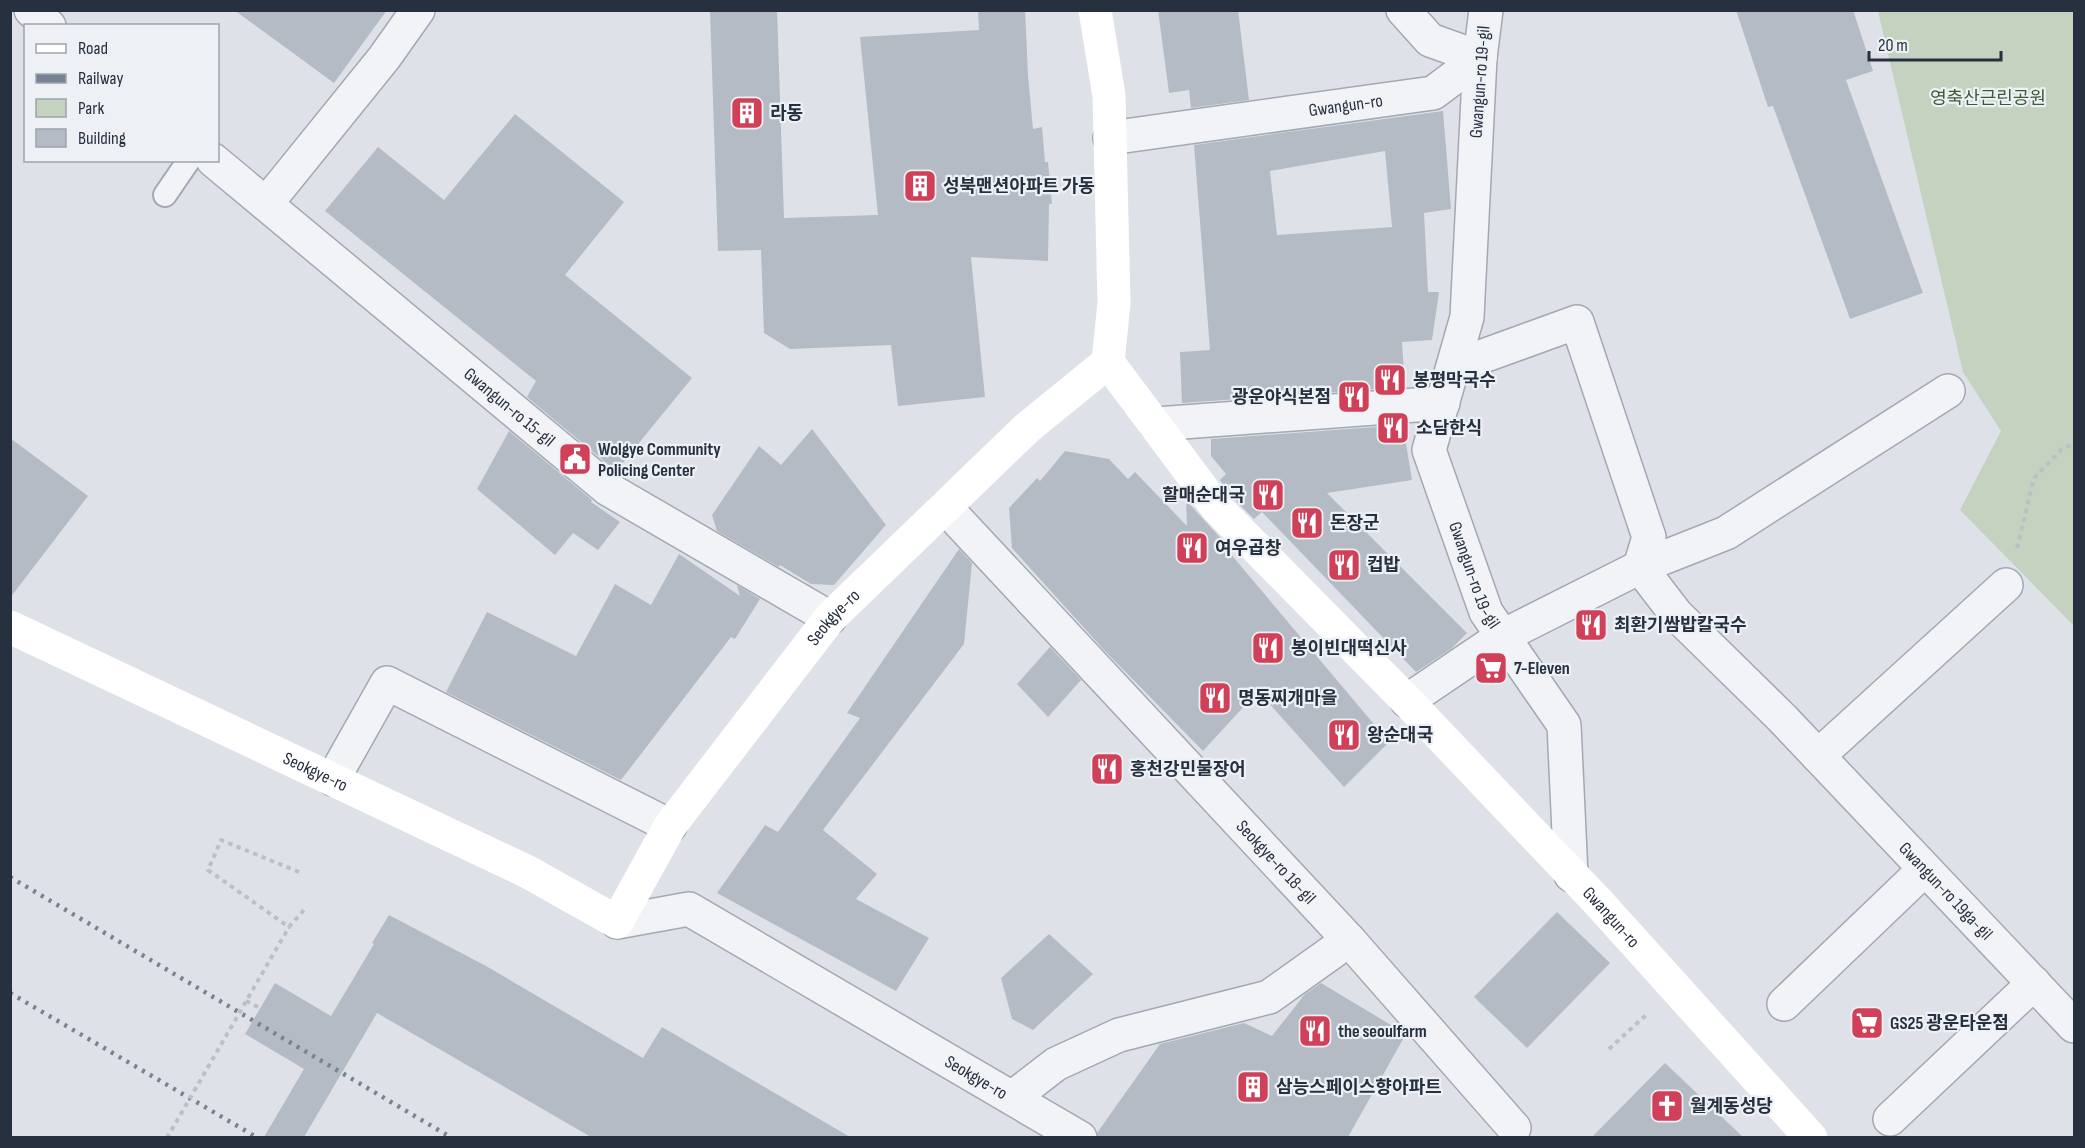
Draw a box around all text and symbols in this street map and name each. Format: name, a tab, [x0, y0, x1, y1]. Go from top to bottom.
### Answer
legend	[24, 24, 219, 162]
scale bar	[1869, 24, 2001, 62]
street label: Gwangun-ro 19-gil	[1466, 25, 1494, 139]
text: 20 m	[1878, 35, 1908, 56]
text: Road	[78, 38, 108, 59]
text: Railway	[78, 68, 123, 89]
park label: 영축산근린공원	[1930, 88, 2046, 109]
street label: Gwangun-ro	[1307, 90, 1384, 121]
building icon: 라동	[729, 95, 765, 131]
text: Park	[78, 98, 104, 119]
place label: 라동	[770, 103, 803, 124]
text: Building	[78, 128, 126, 149]
building icon: 성북맨션아파트 가동	[902, 168, 938, 204]
place label: 성북맨션아파트 가동	[943, 176, 1095, 197]
restaurant icon: 봉평막국수	[1372, 362, 1408, 398]
street label: Gwangun-ro 15-gil	[460, 363, 559, 451]
place label: 봉평막국수	[1413, 370, 1496, 391]
restaurant icon: 광운야식본점	[1336, 379, 1372, 415]
place label: 광운야식본점	[1232, 387, 1331, 408]
restaurant icon: 소담한식	[1375, 410, 1411, 446]
place label: 소담한식	[1416, 418, 1482, 439]
place label: Wolgye Community Policing Center	[598, 439, 721, 481]
public building icon: Wolgye Community Policing Center	[557, 441, 593, 477]
restaurant icon: 할매순대국	[1250, 477, 1286, 513]
place label: 할매순대국	[1162, 485, 1245, 506]
restaurant icon: 돈장군	[1289, 505, 1325, 541]
place label: 돈장군	[1330, 513, 1380, 534]
street label: Gwangun-ro 19-gil	[1445, 519, 1505, 632]
restaurant icon: 여우곱창	[1174, 530, 1210, 566]
place label: 여우곱창	[1215, 538, 1282, 559]
restaurant icon: 컵밥	[1326, 547, 1362, 583]
place label: 컵밥	[1367, 555, 1401, 576]
street label: Seokgye-ro	[802, 585, 864, 649]
restaurant icon: 최환기쌈밥칼국수	[1573, 607, 1609, 643]
place label: 최환기쌈밥칼국수	[1614, 615, 1746, 636]
restaurant icon: 봉이빈대떡신사	[1250, 630, 1286, 666]
place label: 봉이빈대떡신사	[1291, 638, 1407, 659]
supermarket icon: 7-Eleven	[1473, 650, 1509, 686]
place label: 7-Eleven	[1514, 658, 1570, 679]
restaurant icon: 명동찌개마을	[1197, 680, 1233, 716]
place label: 명동찌개마을	[1238, 688, 1337, 709]
restaurant icon: 왕순대국	[1326, 717, 1362, 753]
place label: 왕순대국	[1367, 725, 1433, 746]
street label: Seokgye-ro	[280, 747, 351, 796]
restaurant icon: 홍천강민물장어	[1089, 751, 1125, 787]
place label: 홍천강민물장어	[1130, 759, 1246, 780]
street label: Seokgye-ro 18-gil	[1232, 816, 1320, 908]
street label: Gwangun-ro 19ga-gil	[1895, 838, 1997, 944]
street label: Gwangun-ro	[1579, 882, 1644, 952]
supermarket icon: GS25 광운타운점	[1849, 1005, 1885, 1041]
restaurant icon: the seoulfarm	[1297, 1013, 1333, 1049]
place label: GS25 광운타운점	[1890, 1013, 2009, 1034]
place label: the seoulfarm	[1338, 1021, 1427, 1042]
street label: Seokgye-ro	[941, 1051, 1011, 1104]
building icon: 삼능스페이스향아파트	[1235, 1069, 1271, 1105]
place label: 삼능스페이스향아파트	[1276, 1077, 1442, 1098]
church icon: 월계동성당	[1649, 1088, 1685, 1124]
place label: 월계동성당	[1690, 1096, 1773, 1117]

